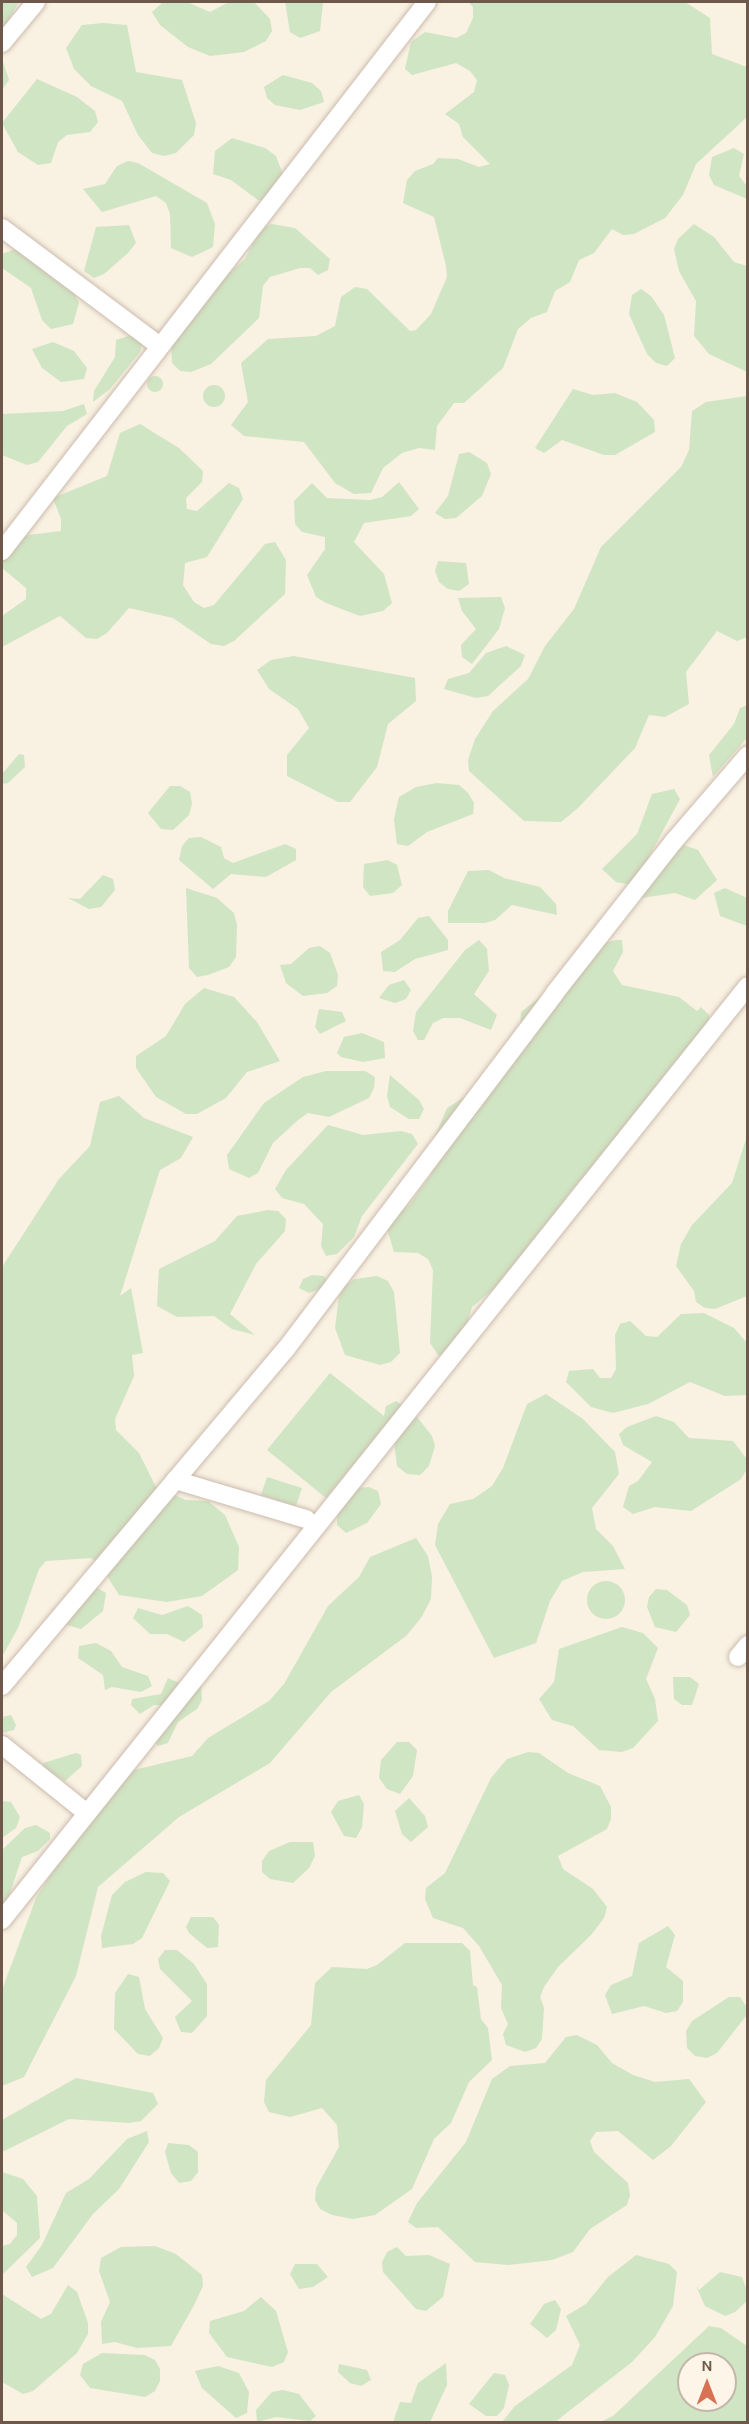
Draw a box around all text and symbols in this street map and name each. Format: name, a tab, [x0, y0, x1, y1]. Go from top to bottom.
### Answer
north arrow	[677, 2352, 737, 2412]
text: N	[701, 2356, 713, 2375]

